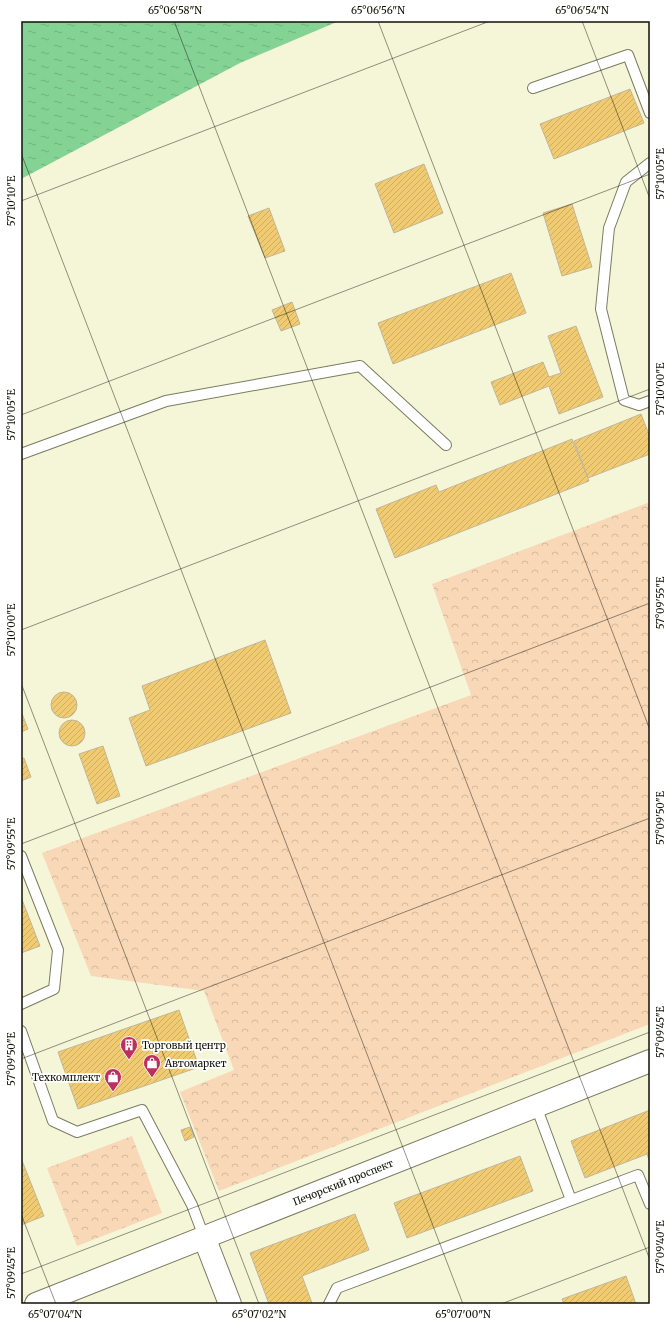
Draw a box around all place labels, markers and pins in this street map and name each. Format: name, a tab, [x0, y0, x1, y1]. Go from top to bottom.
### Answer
building icon: Торговый центр	[119, 1035, 139, 1060]
place label: Торговый центр	[142, 1039, 226, 1052]
shop icon: Автомаркет	[142, 1053, 162, 1078]
place label: Автомаркет	[164, 1057, 227, 1070]
shop icon: Техкомплект	[103, 1067, 123, 1092]
place label: Техкомплект	[32, 1071, 100, 1084]

